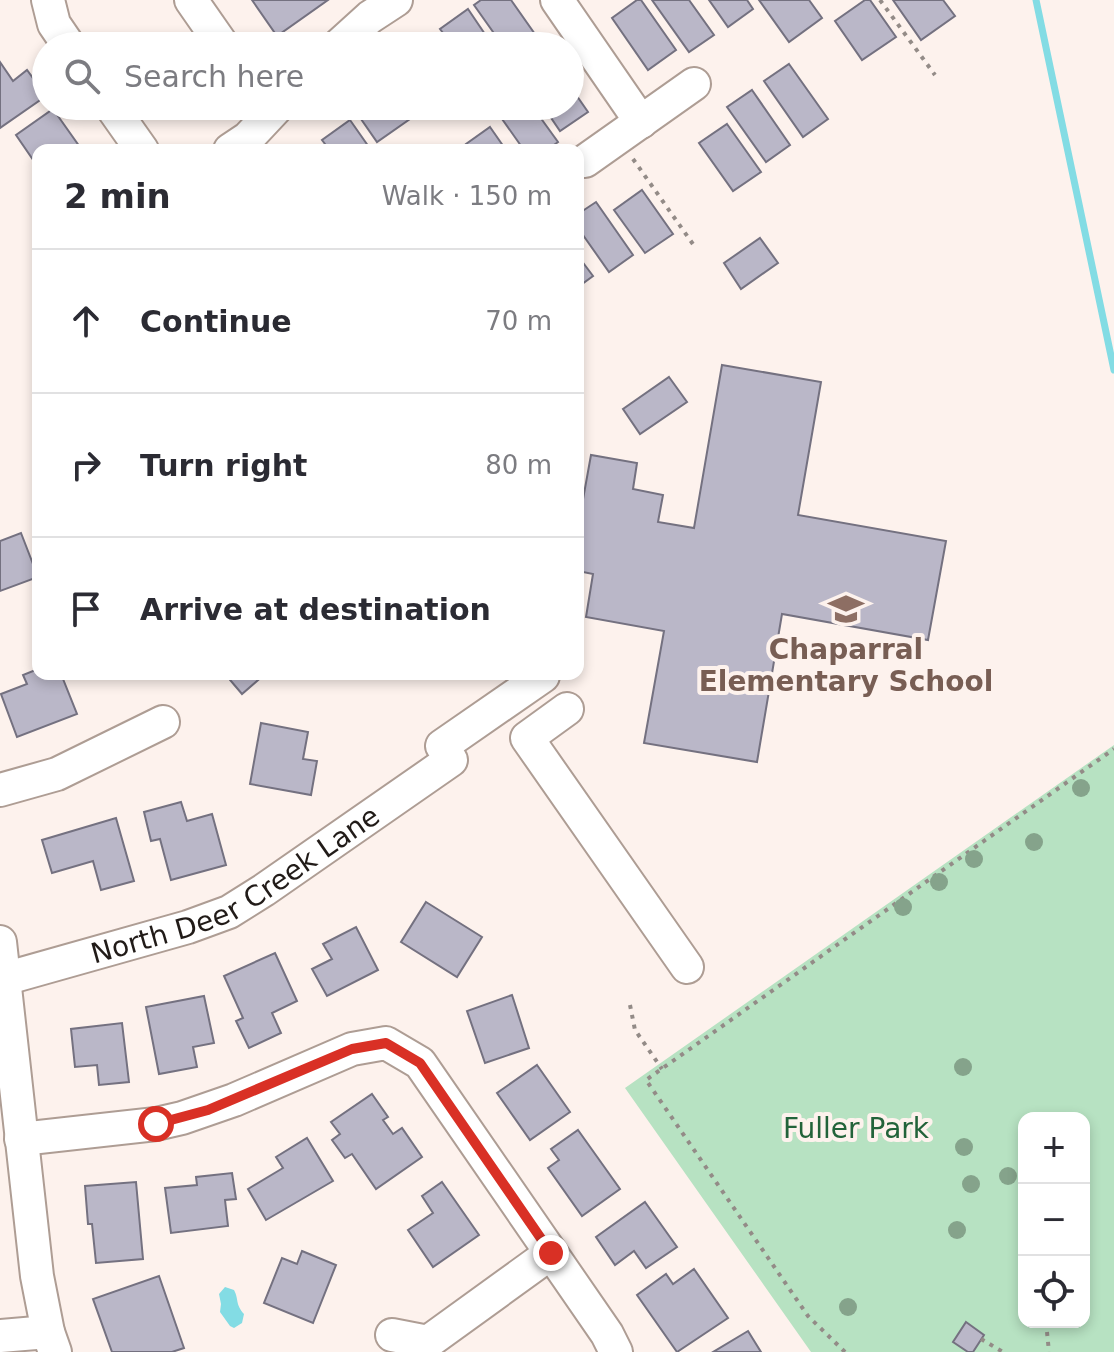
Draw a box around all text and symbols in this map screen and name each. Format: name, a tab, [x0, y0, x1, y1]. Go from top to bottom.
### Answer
search box	[32, 32, 584, 120]
icon: search	[60, 54, 104, 98]
text: Search here	[124, 59, 304, 94]
text: 2 min	[64, 176, 171, 216]
text: Walk · 150 m	[382, 181, 552, 211]
icon: ahead	[64, 299, 108, 343]
text: Continue	[140, 304, 292, 339]
text: 70 m	[485, 306, 552, 336]
icon: right	[64, 443, 108, 487]
text: Turn right	[140, 448, 307, 483]
text: 80 m	[485, 450, 552, 480]
icon: arrive	[64, 587, 108, 631]
school or university icon: Chaparral Elementary School	[827, 590, 865, 628]
text: Arrive at destination	[140, 592, 491, 627]
place label: Chaparral Elementary School	[699, 633, 993, 698]
street label: North Deer Creek Lane	[87, 799, 386, 971]
route start	[138, 1106, 174, 1142]
park label: Fuller Park	[783, 1112, 930, 1145]
map controls	[1018, 1112, 1090, 1328]
button: +	[1018, 1112, 1090, 1184]
button: −	[1018, 1184, 1090, 1256]
route end	[533, 1235, 569, 1271]
button: locate	[1018, 1256, 1090, 1328]

